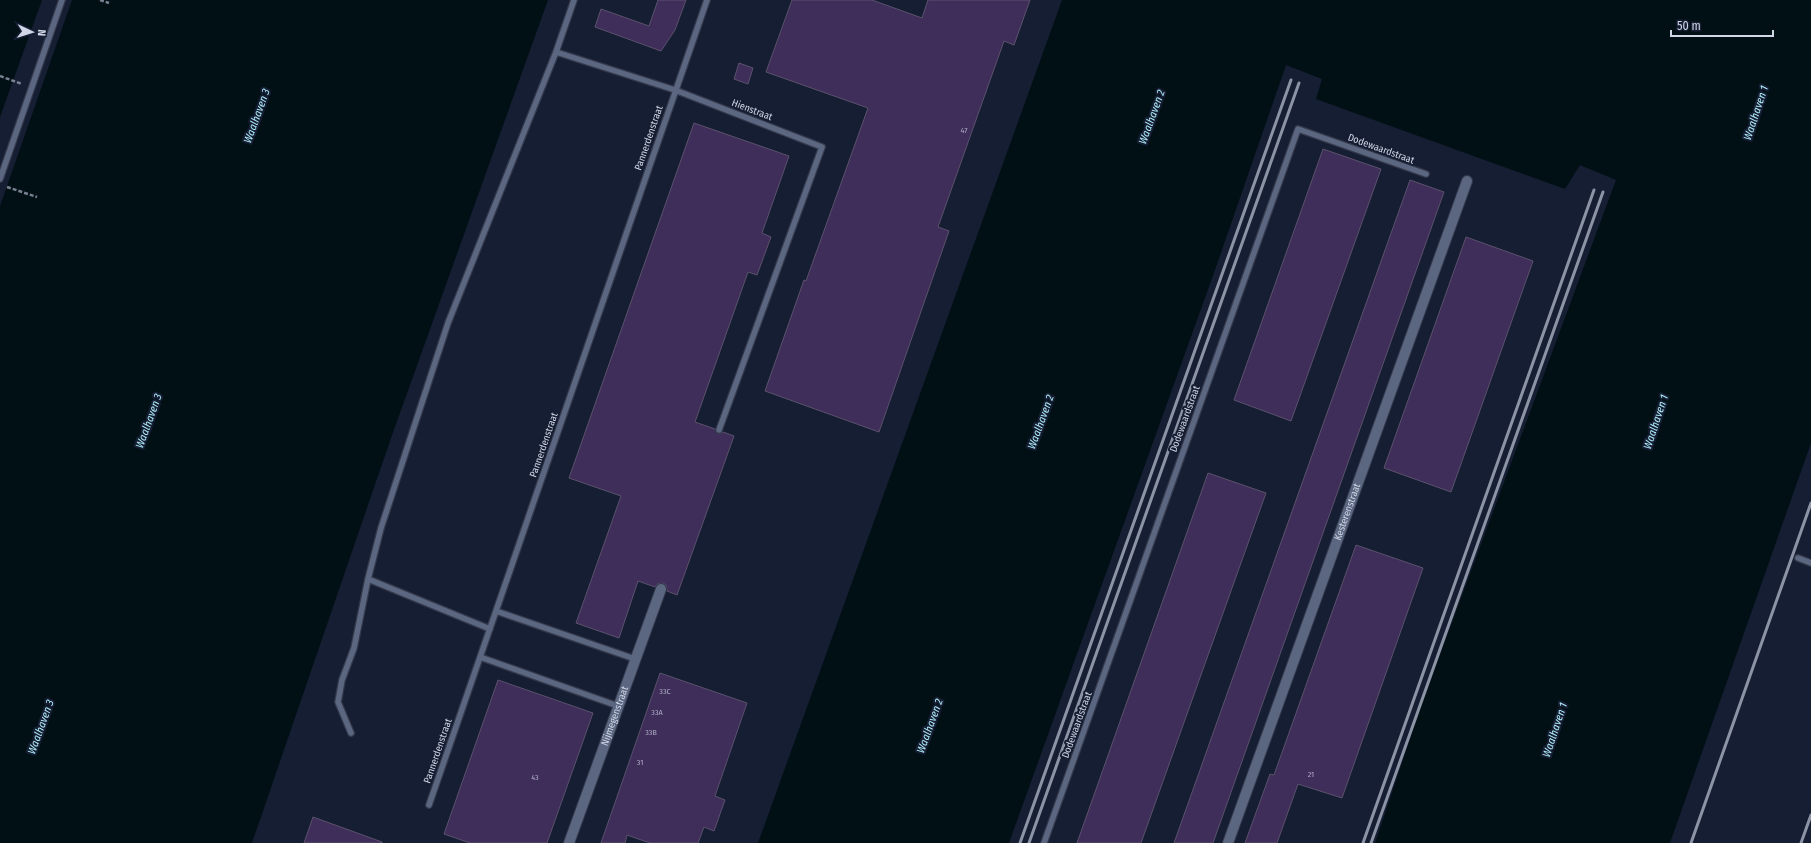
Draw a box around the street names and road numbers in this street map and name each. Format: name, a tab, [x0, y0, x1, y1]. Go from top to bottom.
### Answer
street label: Hienstraat	[730, 97, 775, 123]
street label: Pannerdenstraat	[632, 103, 666, 172]
street label: Dodewaardstraat	[1346, 131, 1417, 167]
street label: Dodewaardstraat	[1167, 383, 1203, 454]
street label: Pannerdenstraat	[527, 410, 561, 479]
street label: Kesterenstraat	[1332, 481, 1364, 542]
street label: Nijmegenstraat	[599, 684, 631, 747]
street label: Dodewaardstraat	[1059, 689, 1095, 760]
street label: Pannerdenstraat	[421, 716, 455, 785]

